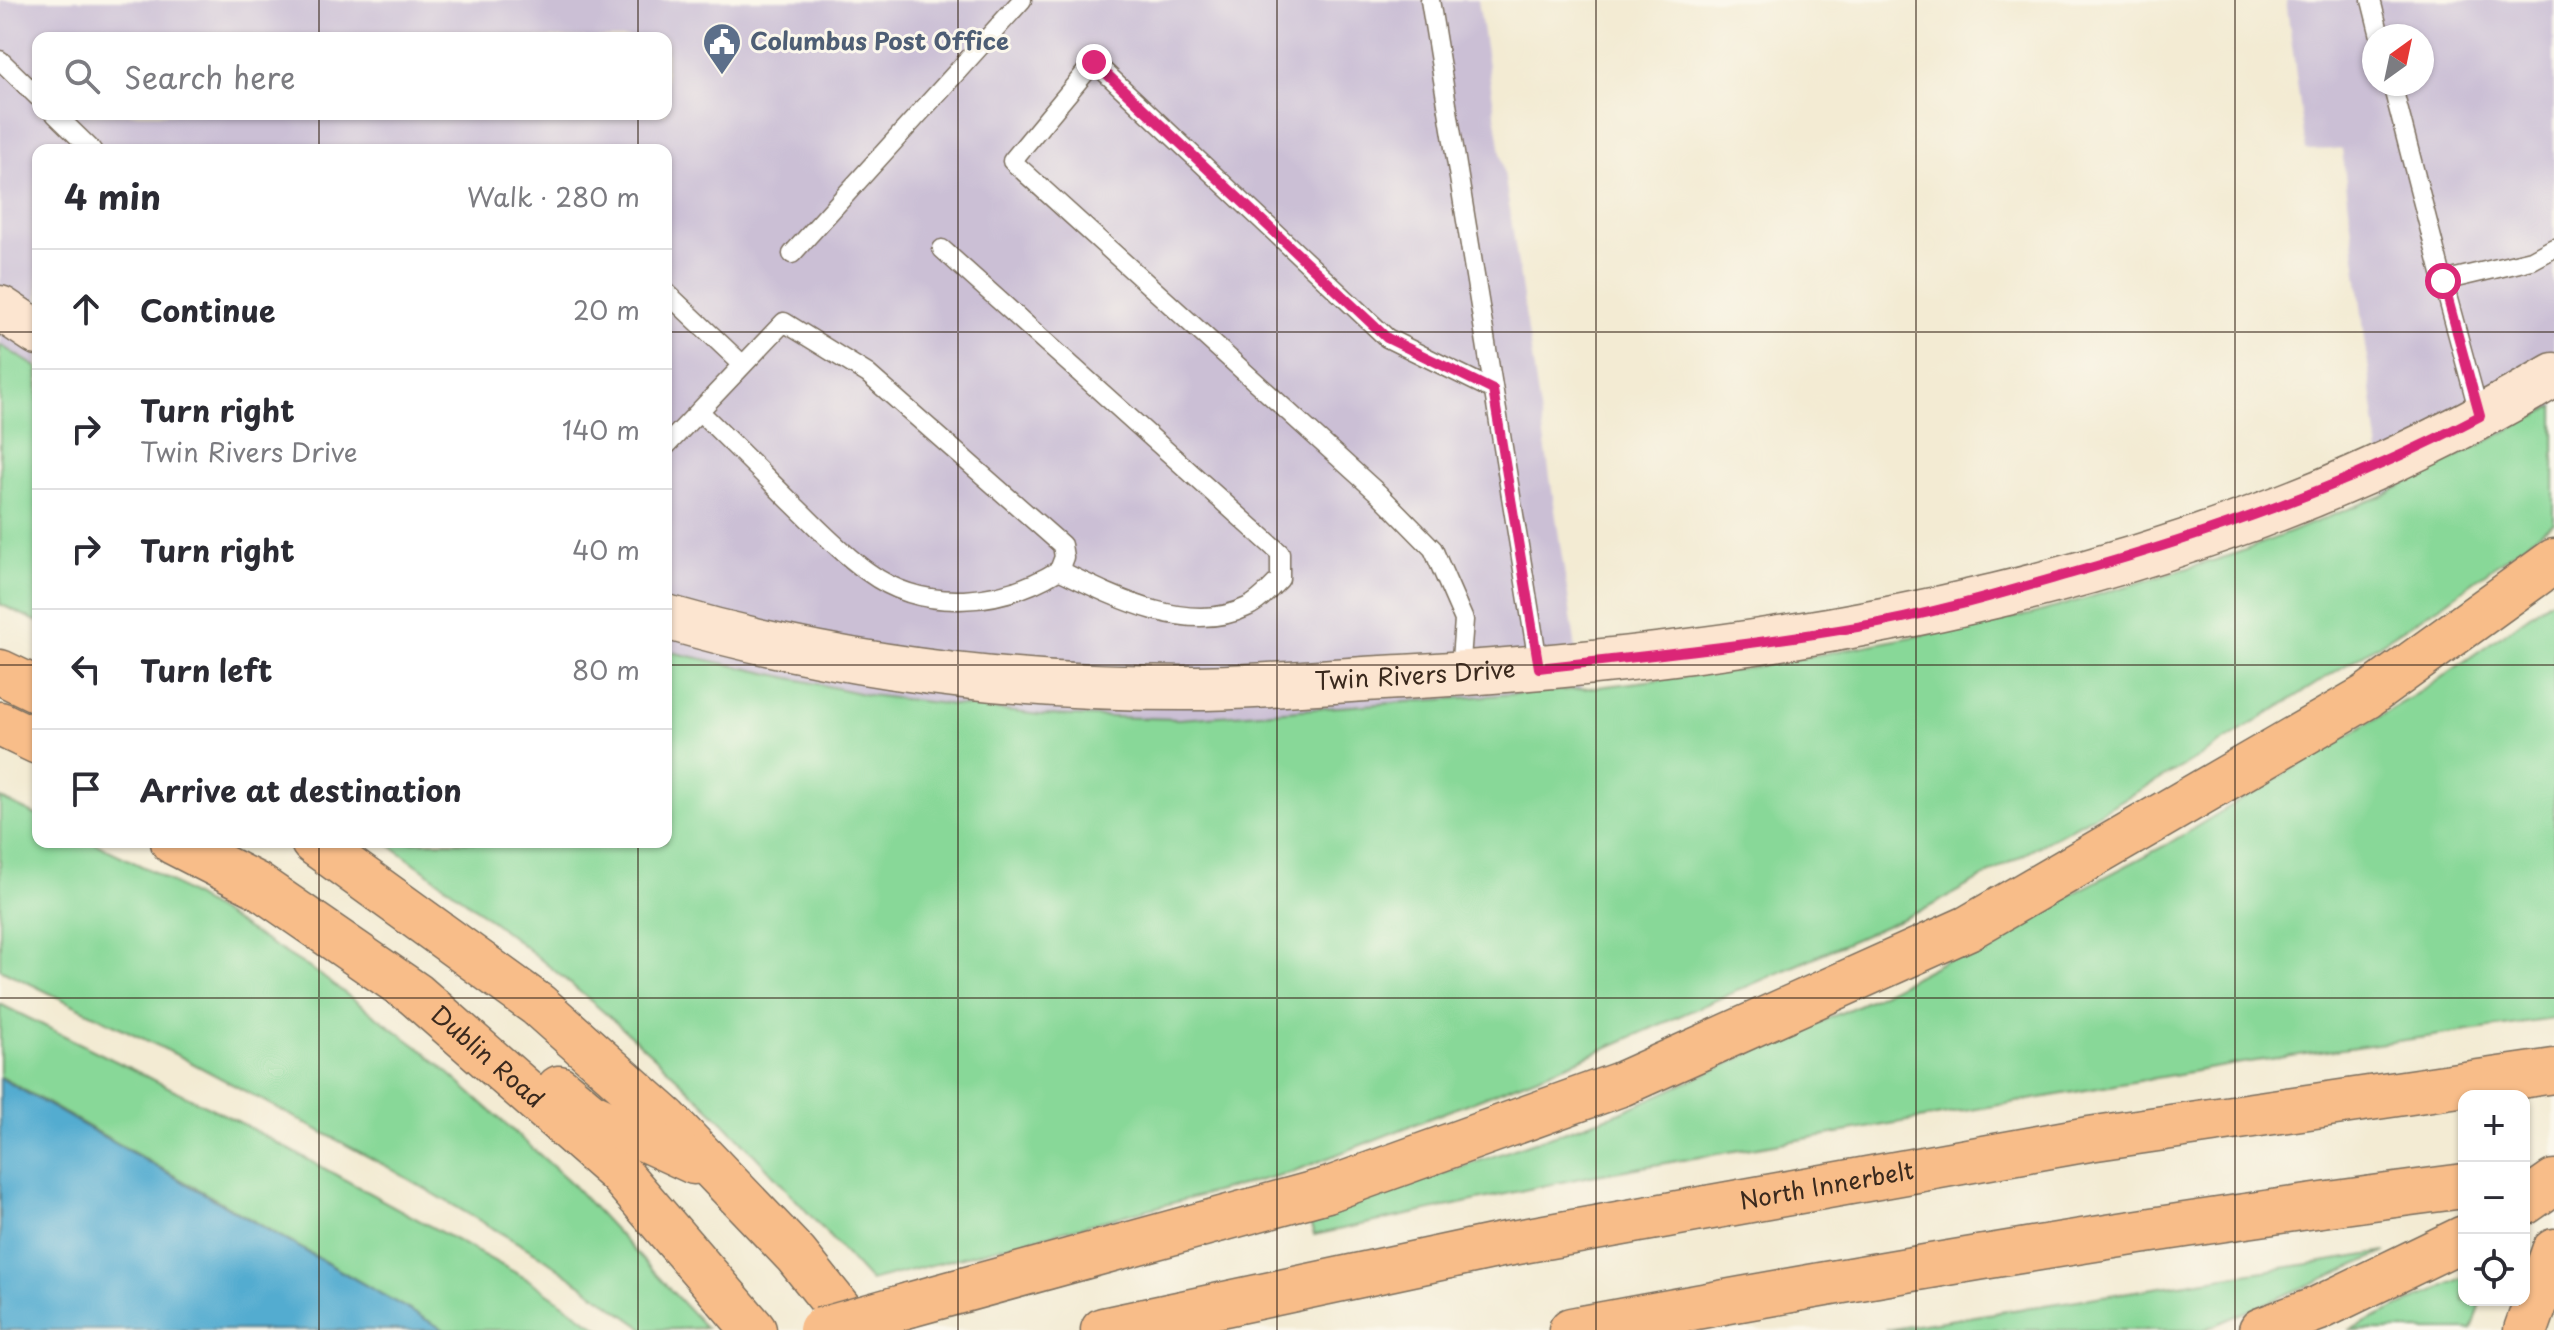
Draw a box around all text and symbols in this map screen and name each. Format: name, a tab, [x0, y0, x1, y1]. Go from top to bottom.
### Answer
public building icon: Columbus Post Office	[701, 21, 743, 76]
place label: Columbus Post Office	[750, 22, 1009, 58]
north arrow	[2362, 24, 2434, 96]
search box	[32, 32, 672, 120]
route end	[1076, 44, 1112, 80]
icon: search	[60, 54, 104, 98]
text: Search here	[124, 54, 296, 99]
text: 4 min	[64, 170, 161, 222]
text: Walk · 280 m	[467, 177, 640, 216]
route start	[2425, 263, 2461, 299]
icon: ahead	[64, 287, 108, 331]
text: Continue	[140, 287, 275, 332]
text: 20 m	[573, 290, 640, 329]
text: Turn right	[140, 387, 295, 432]
icon: right	[64, 407, 108, 451]
text: 140 m	[562, 410, 640, 449]
text: Twin Rivers Drive	[140, 432, 358, 471]
icon: right	[64, 527, 108, 571]
text: Turn right	[140, 527, 295, 572]
text: 40 m	[572, 530, 640, 569]
icon: left	[64, 647, 108, 691]
text: Turn left	[140, 647, 272, 692]
street label: Twin Rivers Drive	[1313, 649, 1517, 698]
text: 80 m	[572, 650, 640, 689]
icon: arrive	[64, 767, 108, 811]
text: Arrive at destination	[140, 767, 462, 812]
street label: Dublin Road	[423, 996, 553, 1116]
map controls	[2458, 1090, 2530, 1306]
button: +	[2458, 1090, 2530, 1162]
street label: North Innerbelt	[1736, 1151, 1917, 1218]
button: −	[2458, 1162, 2530, 1234]
button: locate	[2458, 1234, 2530, 1306]

